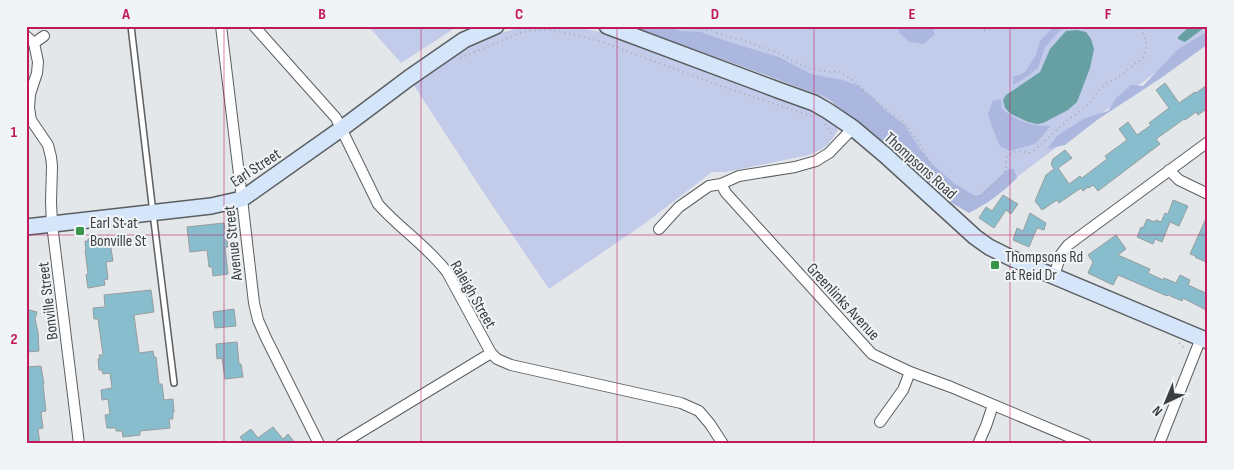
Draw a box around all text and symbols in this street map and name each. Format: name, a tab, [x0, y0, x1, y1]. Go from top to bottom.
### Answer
text: A	[121, 5, 130, 24]
text: B	[318, 5, 326, 24]
text: C	[515, 5, 523, 24]
text: D	[711, 5, 719, 24]
text: E	[909, 5, 916, 24]
text: F	[1105, 5, 1112, 24]
text: 1	[11, 123, 18, 142]
street label: Thompsons Road	[880, 129, 960, 204]
street label: Earl Street	[227, 145, 285, 192]
street label: Avenue Street	[220, 204, 247, 282]
place label: Earl St at Bonville St	[90, 214, 147, 251]
marker: Earl St at Bonville St	[74, 225, 86, 237]
place label: Thompsons Rd at Reid Dr	[1005, 248, 1083, 285]
street label: Raleigh Street	[446, 257, 500, 332]
marker: Thompsons Rd at Reid Dr	[989, 259, 1001, 271]
street label: Greenlinks Avenue	[802, 260, 883, 345]
street label: Bonville Street	[34, 261, 63, 341]
text: 2	[10, 330, 18, 349]
north arrow	[1142, 378, 1192, 428]
text: N	[1149, 402, 1166, 420]

